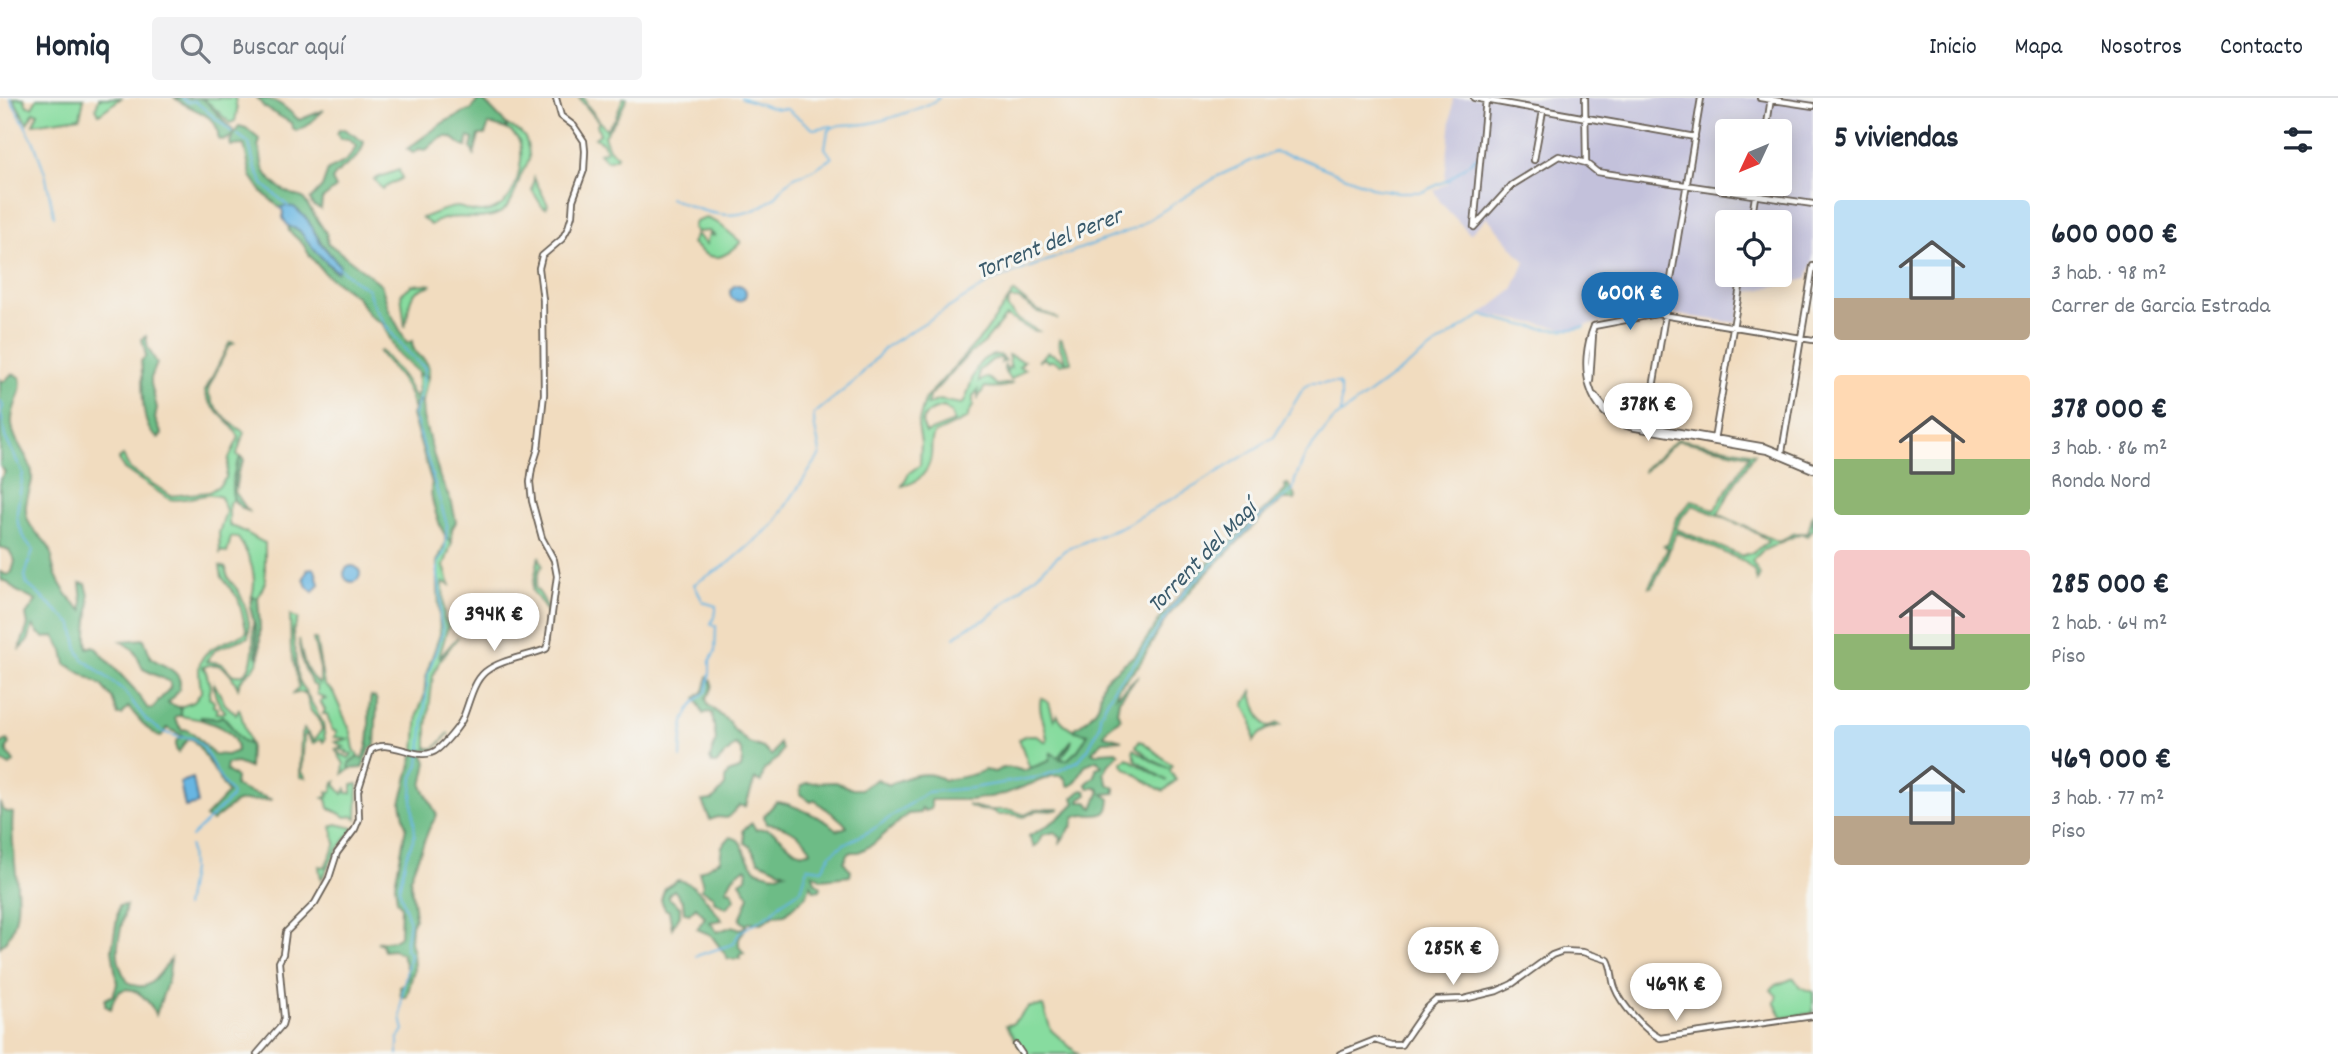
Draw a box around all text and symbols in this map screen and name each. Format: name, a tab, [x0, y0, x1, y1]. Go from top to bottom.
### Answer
search box	[152, 17, 642, 80]
text: Homiq	[35, 25, 110, 72]
icon: search	[176, 29, 214, 67]
text: Buscar aquí	[232, 30, 344, 67]
text: Inicio	[1929, 31, 1977, 65]
text: Mapa	[2015, 31, 2062, 65]
text: Nosotros	[2100, 31, 2182, 65]
text: Contacto	[2220, 31, 2303, 65]
north arrow	[1715, 119, 1792, 196]
map controls	[1715, 119, 1792, 287]
text: 5 viviendas	[1834, 119, 1959, 162]
icon: filters	[2279, 121, 2317, 159]
water label: Torrent del Perer	[972, 199, 1131, 290]
button: locate	[1715, 210, 1792, 287]
text: 600 000 €	[2051, 215, 2178, 258]
icon: home	[1890, 228, 1974, 312]
text: 3 hab. · 98 m²	[2051, 258, 2167, 291]
pin: 600K €	[1573, 272, 1687, 332]
text: 600K €	[1597, 278, 1663, 311]
text: Carrer de Garcia Estrada	[2051, 291, 2270, 324]
pin: 378K €	[1591, 384, 1705, 443]
text: 378K €	[1620, 389, 1676, 422]
text: 378 000 €	[2051, 390, 2167, 433]
icon: home	[1890, 403, 1974, 487]
text: 3 hab. · 86 m²	[2051, 433, 2167, 466]
text: Ronda Nord	[2051, 466, 2151, 499]
water label: Torrent del Magí	[1140, 489, 1270, 622]
text: 285 000 €	[2051, 565, 2170, 608]
icon: home	[1890, 578, 1974, 662]
pin: 394K €	[437, 594, 551, 653]
text: 394K €	[464, 599, 524, 632]
text: 2 hab. · 64 m²	[2051, 608, 2167, 641]
text: Piso	[2051, 641, 2086, 674]
text: 469 000 €	[2051, 740, 2171, 783]
icon: home	[1890, 753, 1974, 837]
text: 3 hab. · 77 m²	[2051, 783, 2164, 816]
text: Piso	[2051, 816, 2086, 849]
pin: 285K €	[1396, 928, 1510, 987]
text: 285K €	[1424, 933, 1482, 966]
pin: 469K €	[1619, 964, 1733, 1023]
text: 469K €	[1646, 969, 1706, 1002]

